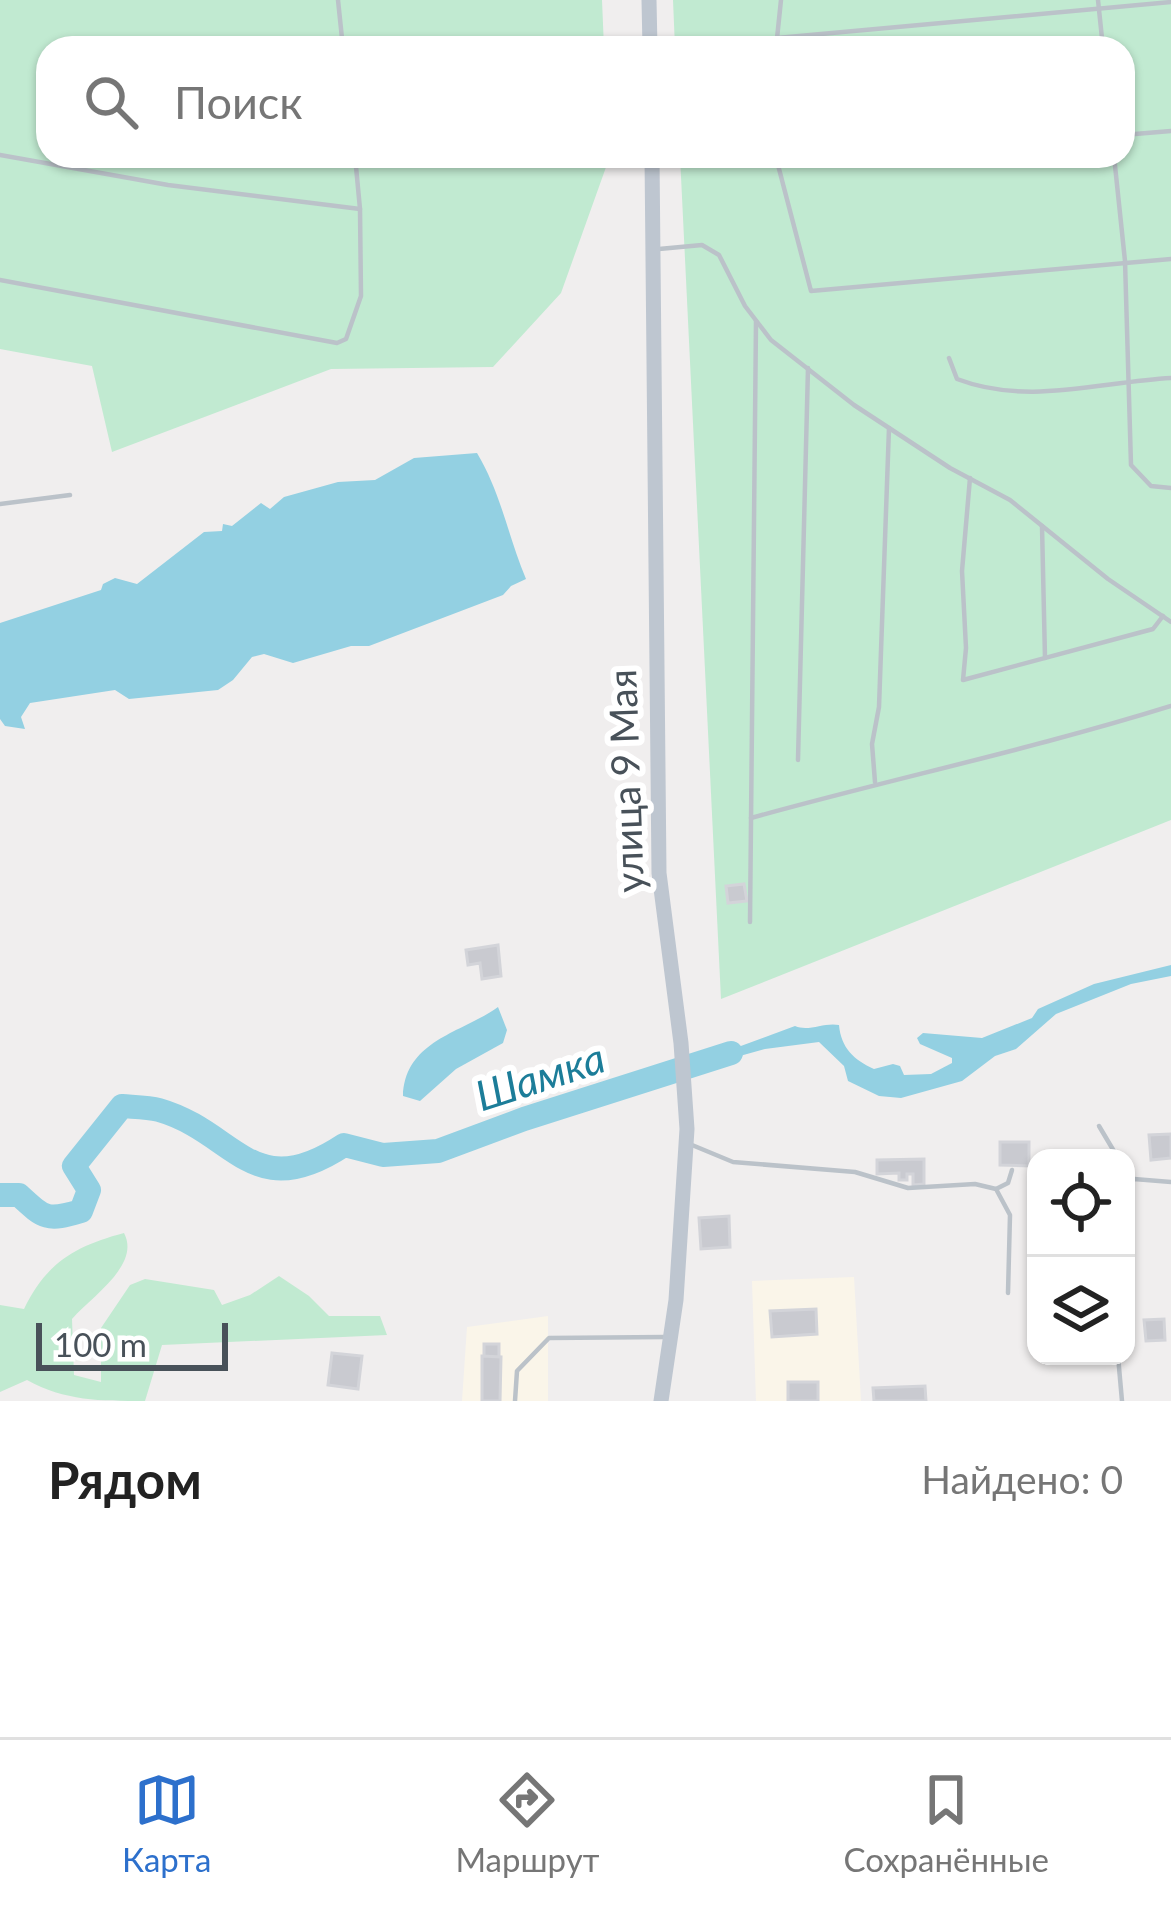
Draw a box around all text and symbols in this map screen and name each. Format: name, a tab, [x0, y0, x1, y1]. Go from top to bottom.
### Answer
search box	[36, 36, 1135, 168]
icon: search	[78, 69, 144, 135]
text: Поиск	[174, 75, 303, 129]
street label: улица 9 Мая	[598, 669, 652, 893]
water label: Шамка	[469, 1032, 611, 1120]
map controls	[1027, 1149, 1135, 1365]
button: locate	[1027, 1149, 1135, 1257]
button: layers	[1027, 1257, 1135, 1365]
scale bar	[36, 1317, 228, 1370]
text: 100 m	[54, 1324, 147, 1364]
text: Рядом	[48, 1449, 202, 1510]
text: Найдено: 0	[921, 1456, 1123, 1502]
tab: Карта	[122, 1767, 211, 1879]
tab: Маршрут	[455, 1767, 599, 1879]
tab: Сохранённые	[843, 1767, 1049, 1879]

